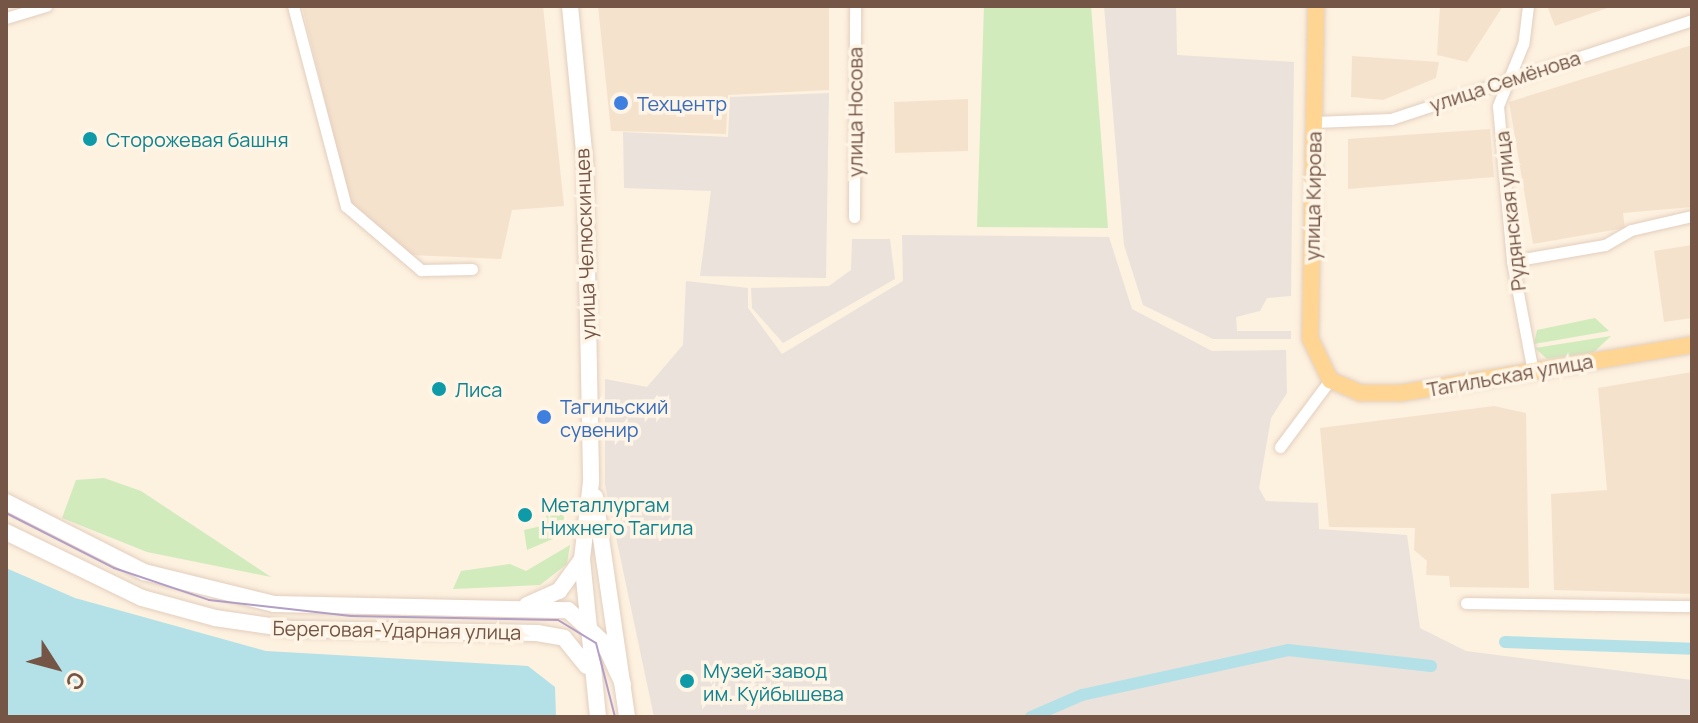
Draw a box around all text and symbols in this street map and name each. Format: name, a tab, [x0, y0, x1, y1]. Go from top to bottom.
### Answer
street label: улица Семёнова	[1427, 45, 1583, 117]
street label: улица Носова	[843, 47, 867, 177]
place label: Техцентр	[637, 91, 727, 115]
marker: Техцентр	[612, 94, 630, 112]
place label: Сторожевая башня	[106, 127, 288, 151]
marker: Сторожевая башня	[81, 130, 99, 148]
street label: Рудянская улица	[1490, 130, 1530, 292]
street label: улица Кирова	[1300, 131, 1326, 261]
street label: улица Челюскинцев	[570, 148, 600, 340]
street label: Тагильская улица	[1425, 349, 1595, 401]
place label: Лиса	[455, 377, 502, 401]
marker: Лиса	[430, 380, 448, 398]
place label: Тагильский сувенир	[560, 394, 668, 441]
marker: Тагильский сувенир	[535, 408, 553, 426]
place label: Металлургам Нижнего Тагила	[541, 492, 693, 539]
marker: Металлургам Нижнего Тагила	[516, 506, 534, 524]
street label: Береговая-Ударная улица	[272, 616, 522, 644]
north arrow	[16, 627, 96, 707]
place label: Музей-завод им. Куйбышева	[703, 658, 844, 705]
text: С	[59, 666, 92, 696]
marker: Музей-завод им. Куйбышева	[678, 672, 696, 690]

